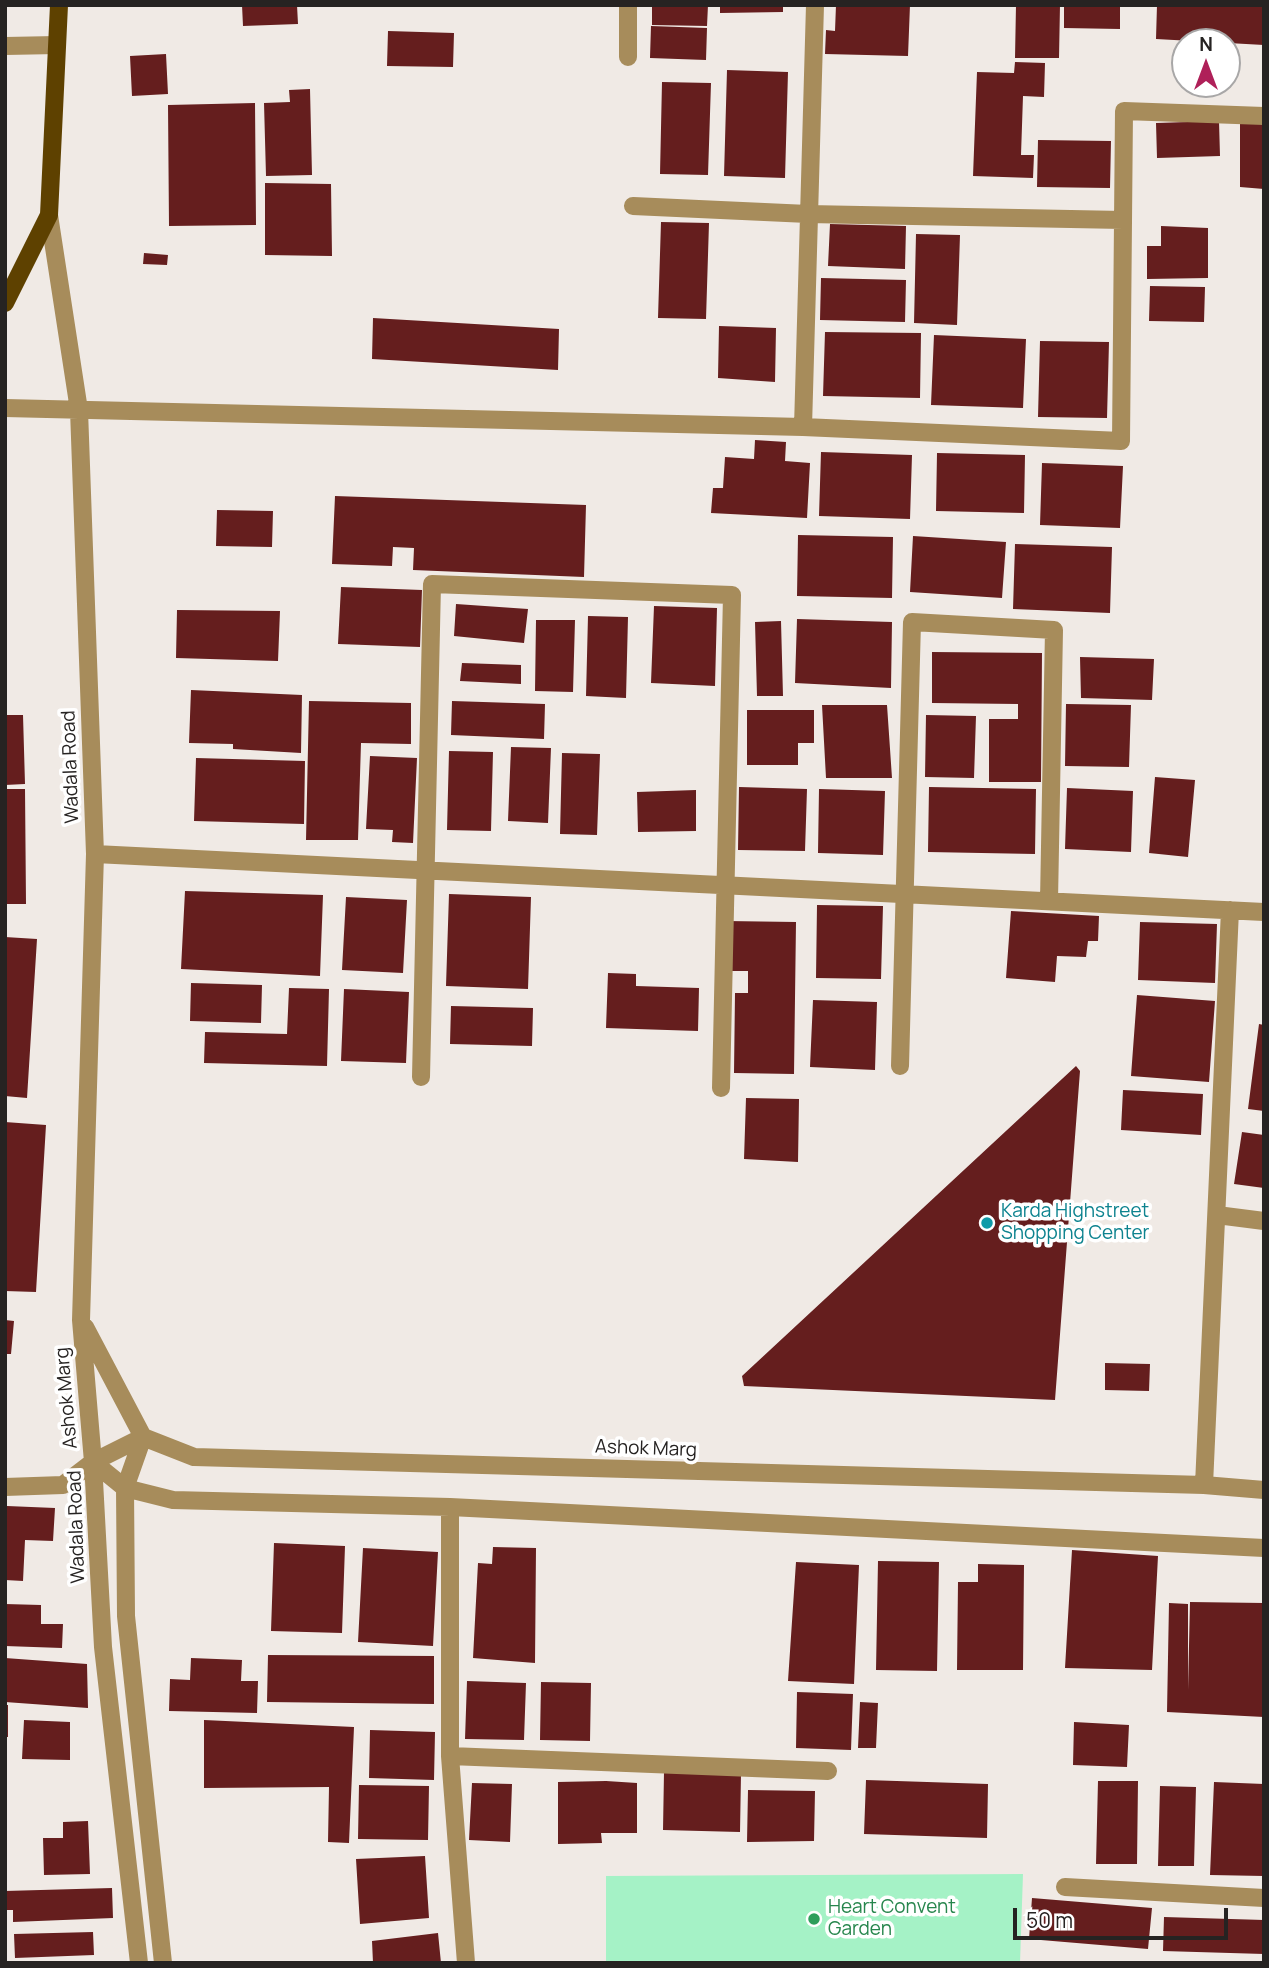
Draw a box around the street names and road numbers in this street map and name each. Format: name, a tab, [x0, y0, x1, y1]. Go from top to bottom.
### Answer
street label: Wadala Road	[58, 710, 84, 824]
street label: Ashok Marg	[51, 1346, 83, 1450]
street label: Ashok Marg	[595, 1436, 697, 1462]
street label: Wadala Road	[64, 1470, 90, 1584]

